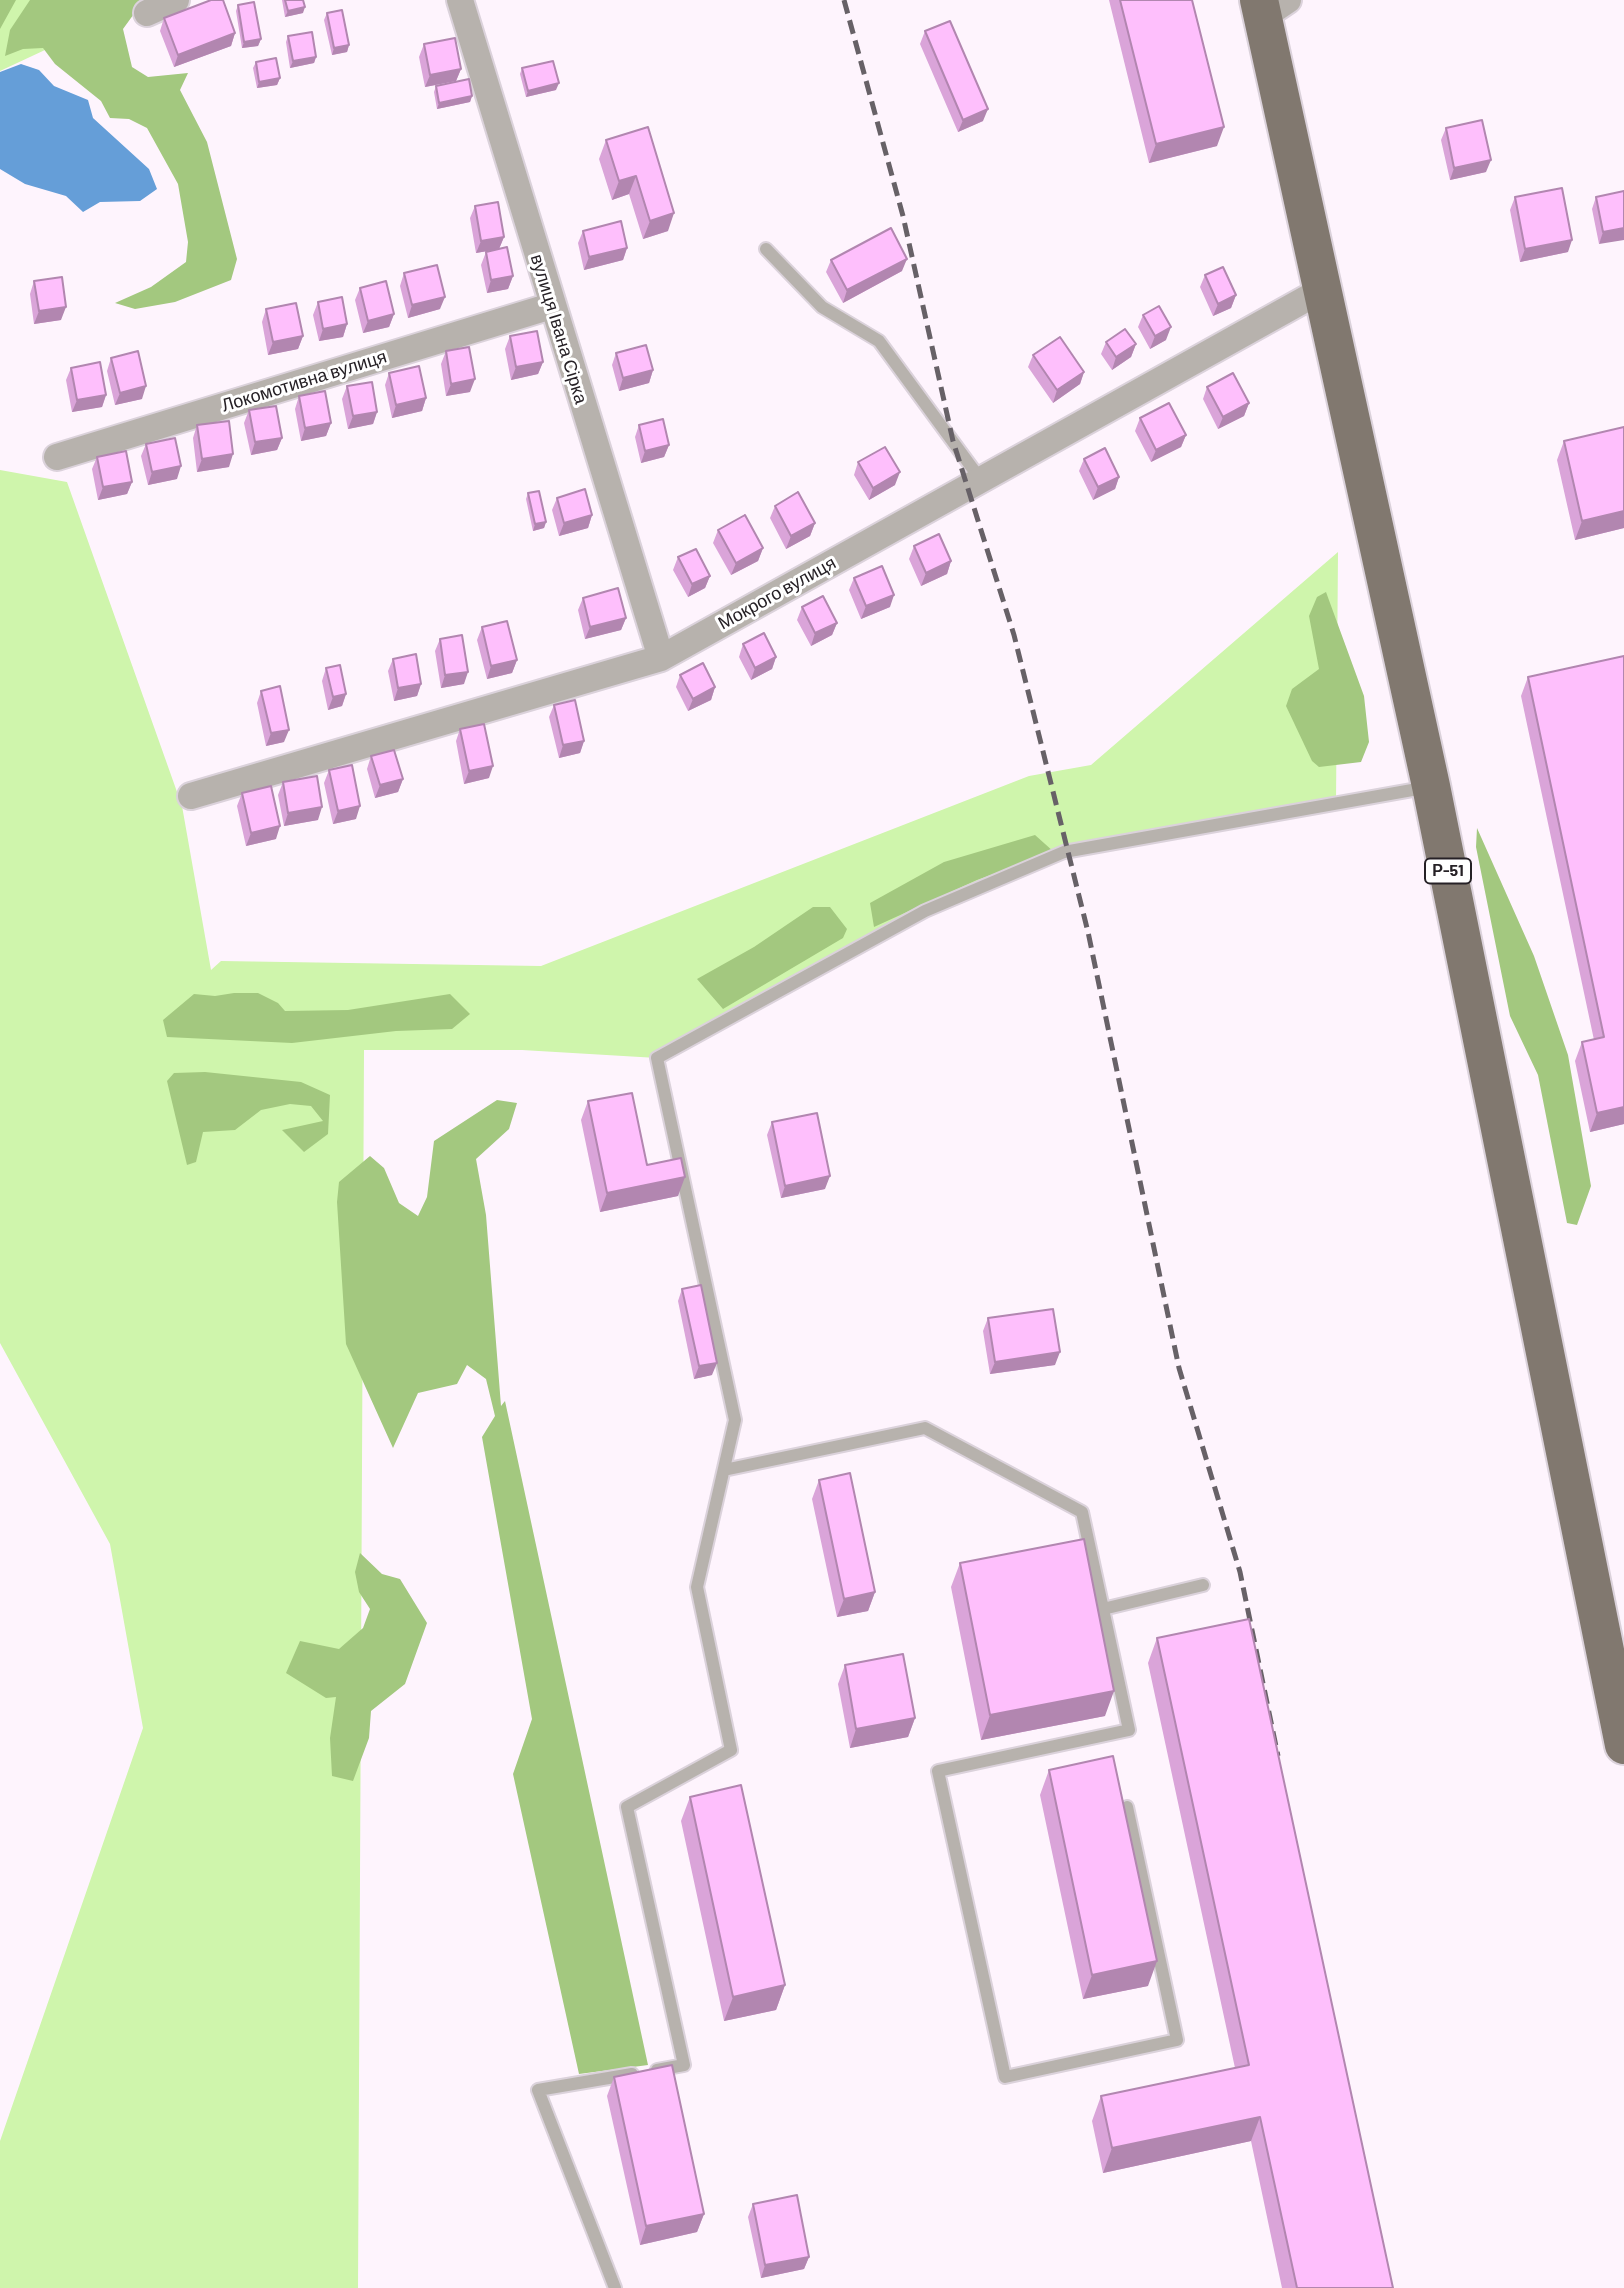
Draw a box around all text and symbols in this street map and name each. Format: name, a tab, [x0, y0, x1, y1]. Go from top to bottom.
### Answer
street label: вулиця Івана Сірка	[526, 252, 592, 406]
street label: Локомотивна вулиця	[219, 346, 389, 416]
street label: Мокрого вулиця	[714, 552, 840, 634]
road number: Р-51	[1425, 858, 1471, 884]

